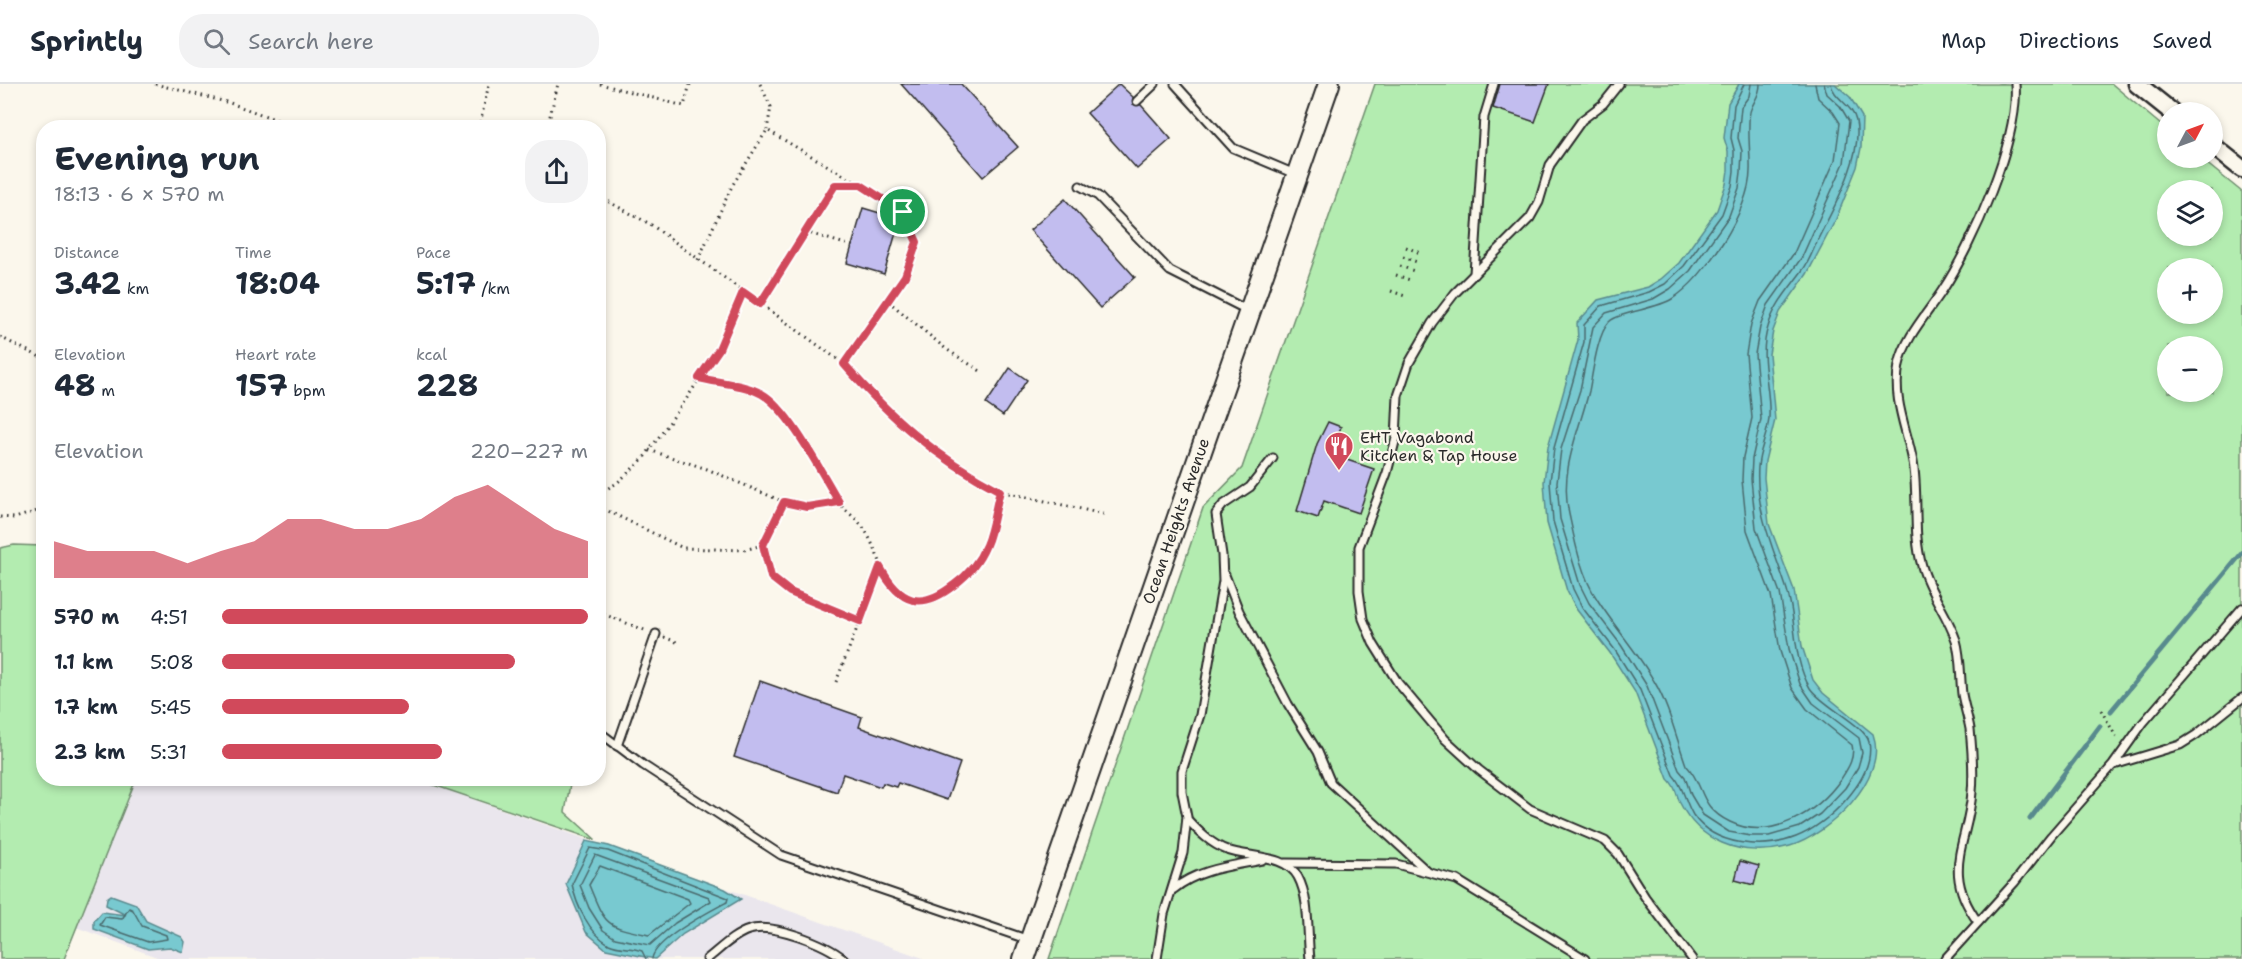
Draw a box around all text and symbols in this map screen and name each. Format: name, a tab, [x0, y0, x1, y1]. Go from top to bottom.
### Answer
search box	[179, 14, 599, 68]
text: Sprintly	[30, 22, 143, 60]
icon: search	[200, 25, 233, 58]
text: Search here	[248, 27, 374, 56]
text: Map	[1941, 27, 1986, 55]
text: Directions	[2019, 27, 2119, 55]
text: Saved	[2152, 27, 2212, 55]
north arrow	[2157, 102, 2223, 168]
map controls	[2157, 102, 2223, 402]
text: Evening run	[54, 136, 260, 181]
button: share	[525, 140, 588, 203]
button: layers	[2157, 180, 2223, 246]
text: 18:13 · 6 × 570 m	[54, 181, 224, 207]
pin	[877, 186, 928, 237]
icon: arrive	[886, 195, 919, 228]
text: Distance	[54, 242, 120, 263]
text: Time	[235, 242, 272, 263]
text: Pace	[416, 242, 451, 263]
button: +	[2157, 258, 2223, 324]
text: 3.42	[54, 263, 121, 304]
text: 18:04	[235, 263, 320, 304]
text: 5:17	[416, 263, 476, 304]
text: km	[121, 278, 149, 299]
text: /km	[476, 278, 510, 299]
button: −	[2157, 336, 2223, 402]
text: Elevation	[54, 344, 126, 365]
text: Heart rate	[235, 344, 317, 365]
text: kcal	[416, 344, 447, 365]
text: 48	[54, 365, 96, 406]
text: 157	[235, 365, 288, 406]
text: 228	[416, 365, 478, 406]
text: m	[96, 380, 115, 401]
text: bpm	[288, 380, 325, 401]
place label: EHT Vagabond Kitchen & Tap House	[1360, 427, 1517, 466]
restaurant icon: EHT Vagabond Kitchen & Tap House	[1323, 430, 1355, 472]
street label: Ocean Heights Avenue	[1138, 435, 1214, 607]
text: Elevation	[54, 438, 144, 464]
text: 220–227 m	[470, 438, 588, 464]
text: 570 m	[54, 604, 119, 630]
text: 4:51	[150, 604, 188, 630]
text: 1.1 km	[54, 649, 113, 675]
text: 5:08	[150, 649, 194, 675]
text: 1.7 km	[54, 694, 118, 720]
text: 5:45	[150, 694, 191, 720]
text: 2.3 km	[54, 739, 125, 765]
text: 5:31	[150, 739, 187, 765]

